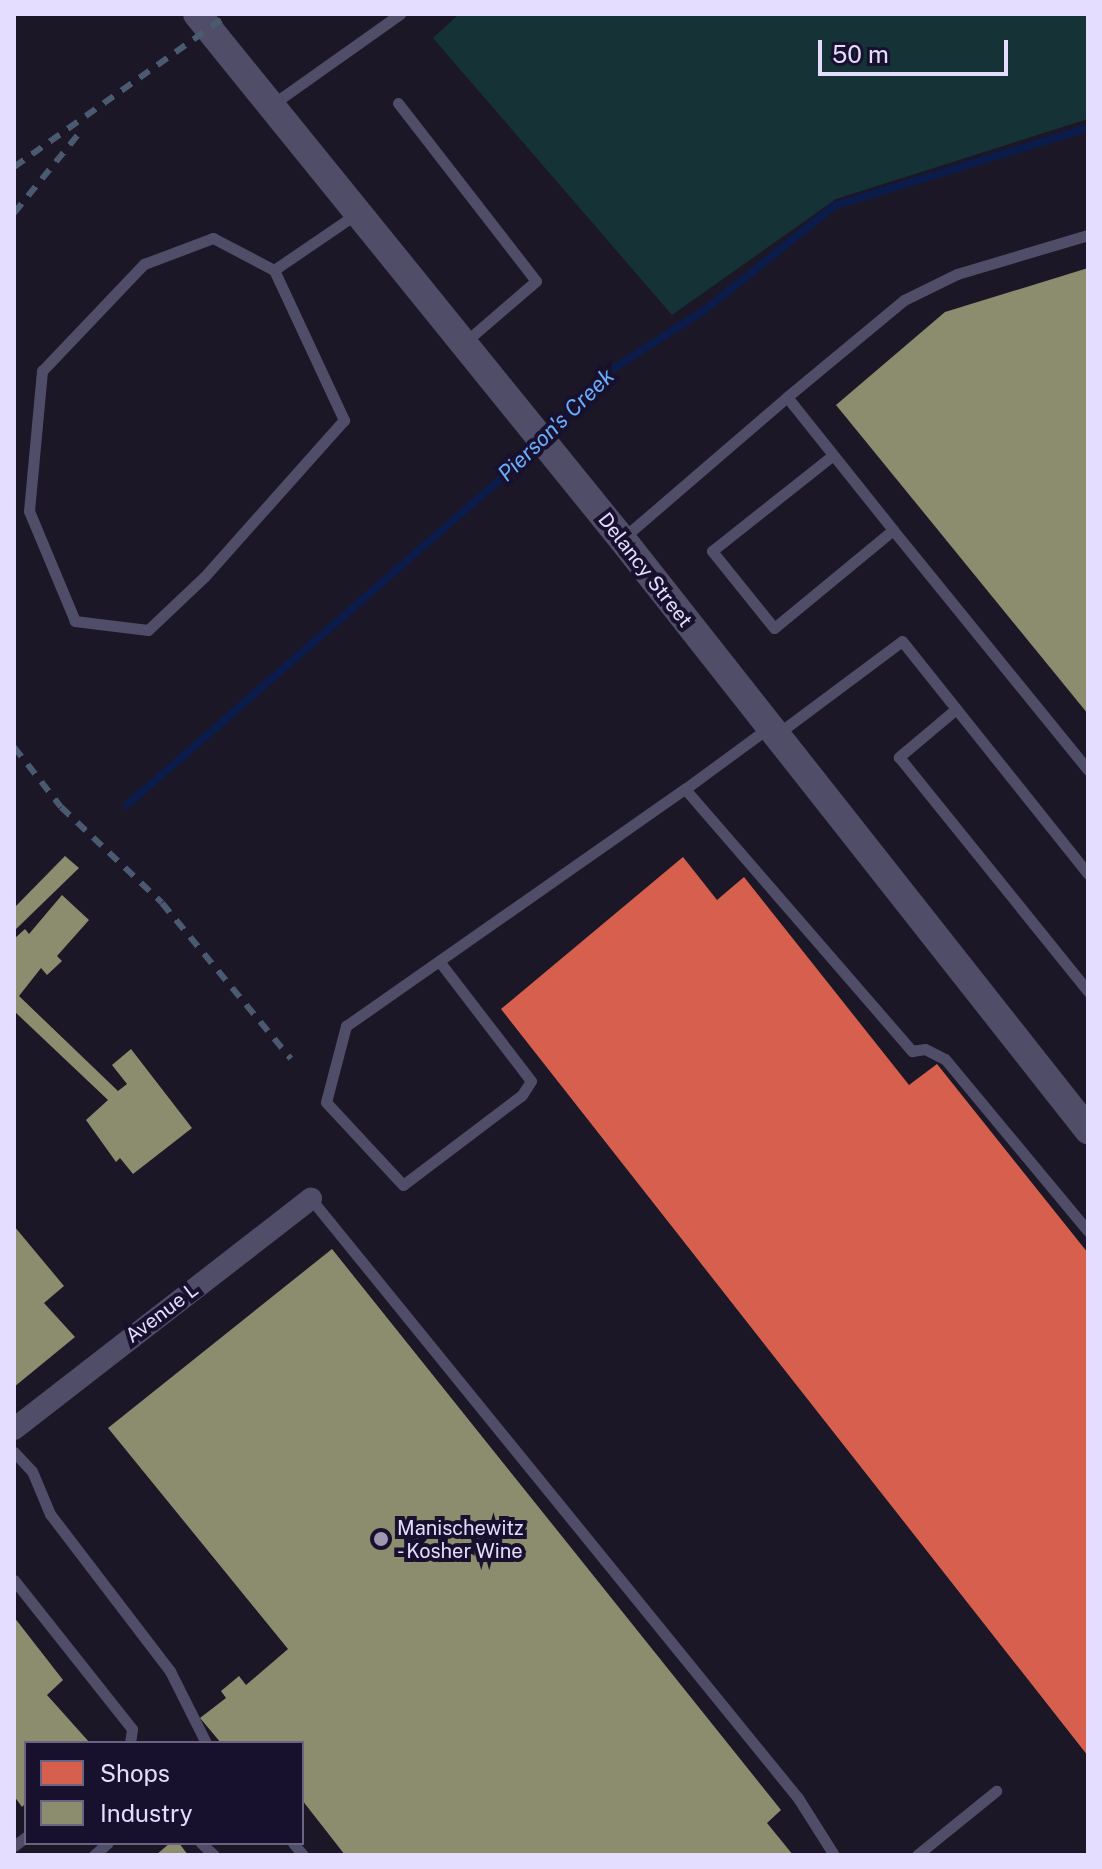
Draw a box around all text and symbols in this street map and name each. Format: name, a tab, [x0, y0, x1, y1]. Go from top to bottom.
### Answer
scale bar	[822, 24, 1012, 74]
text: 50 m	[832, 40, 889, 68]
water label: Pierson's Creek	[492, 363, 620, 487]
street label: Delancy Street	[593, 508, 697, 632]
street label: Avenue L	[121, 1278, 203, 1348]
place label: Manischewitz - Kosher Wine	[397, 1516, 526, 1563]
marker: Manischewitz - Kosher Wine	[372, 1530, 390, 1548]
legend	[24, 1741, 304, 1845]
text: Shops	[100, 1759, 170, 1787]
text: Industry	[100, 1799, 193, 1827]

